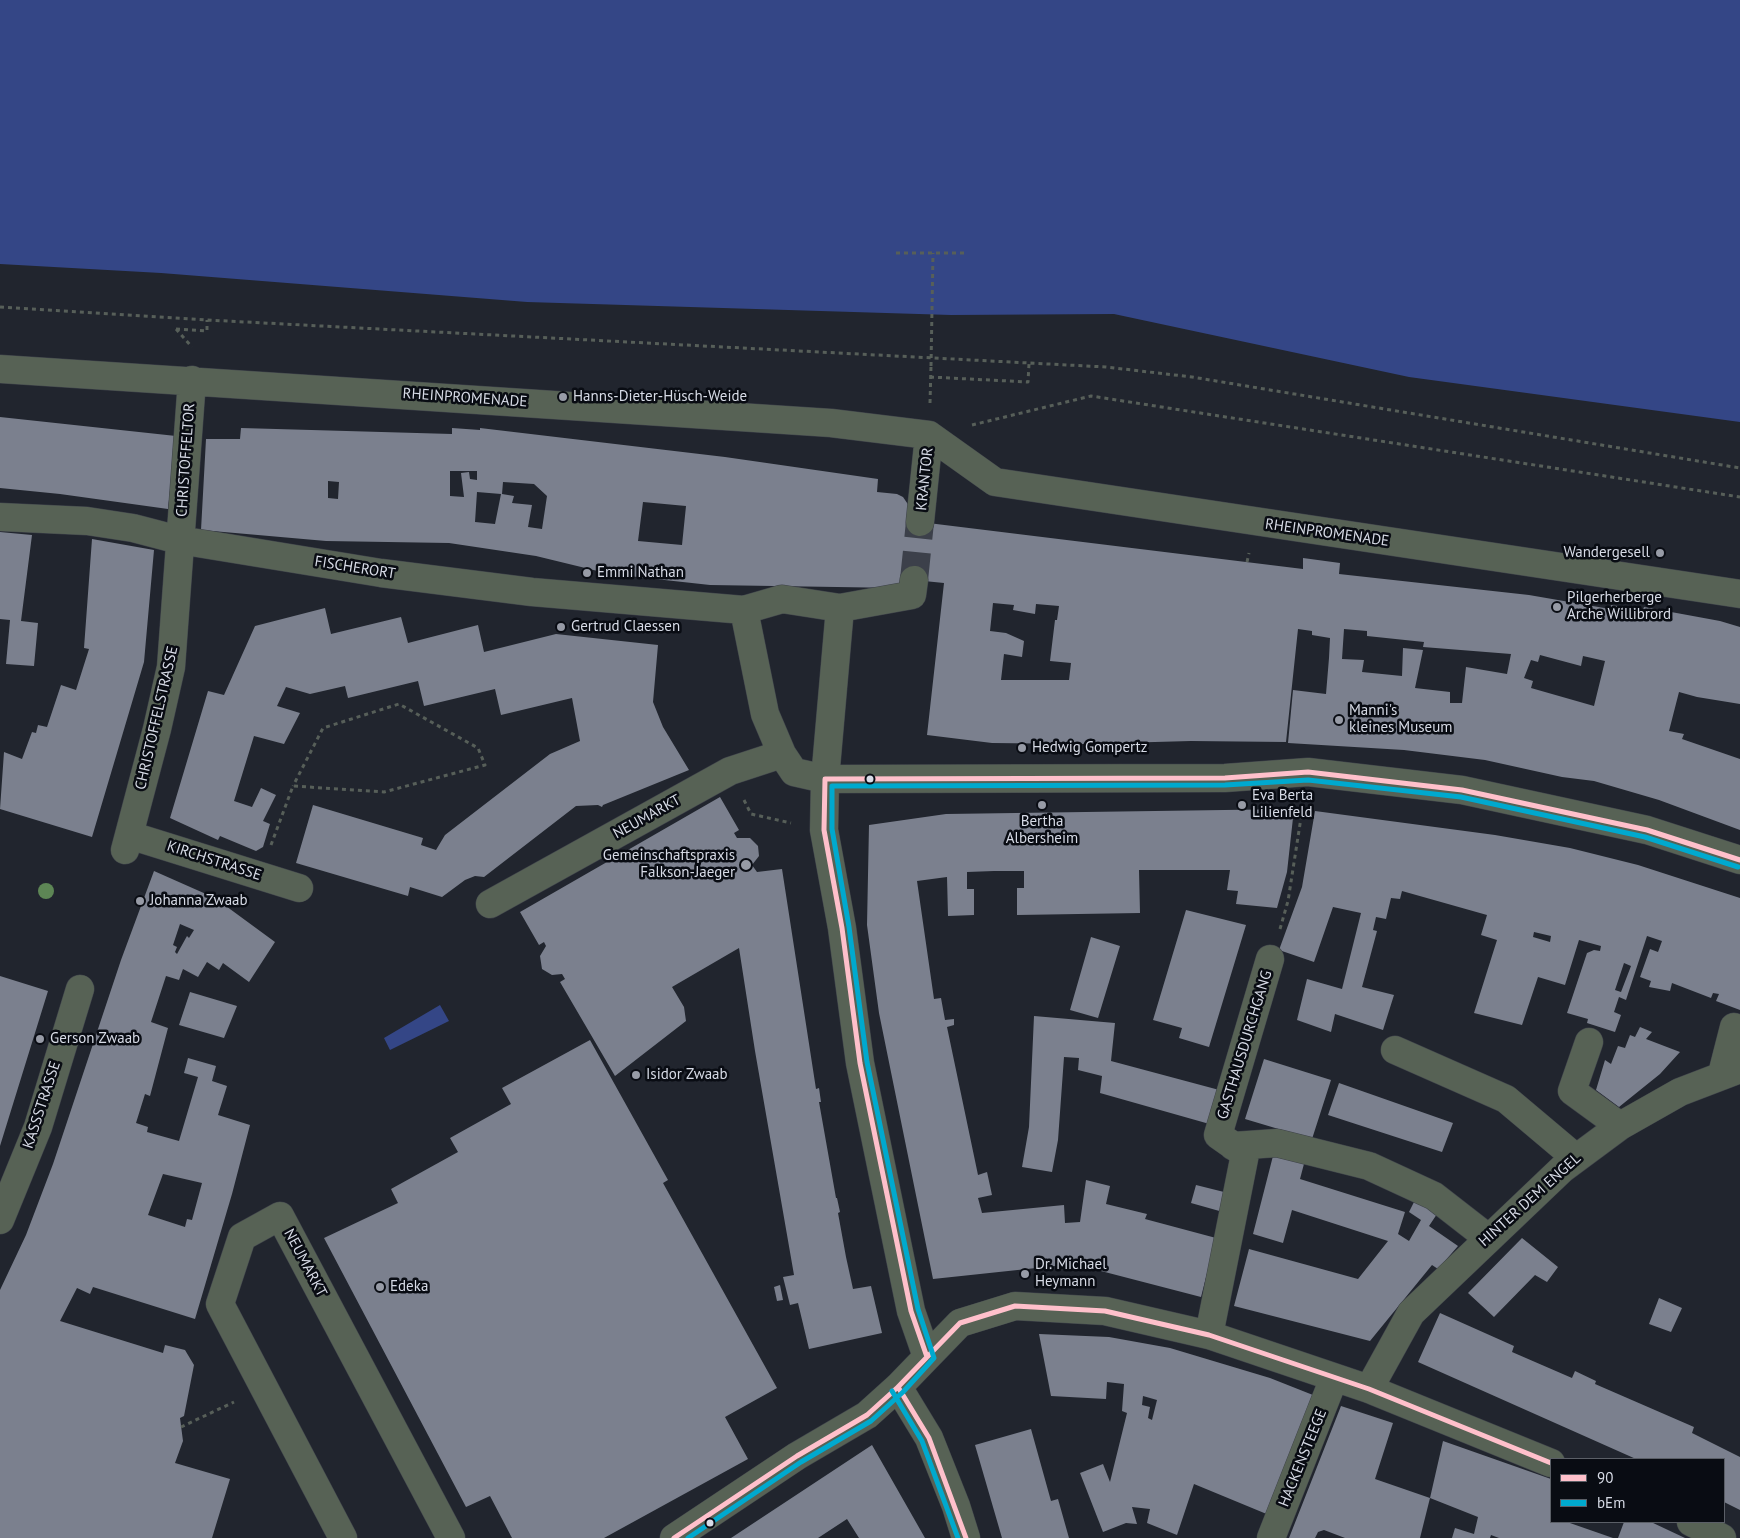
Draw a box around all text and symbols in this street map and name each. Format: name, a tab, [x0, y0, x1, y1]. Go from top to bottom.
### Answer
street label: RHEINPROMENADE	[402, 385, 528, 411]
place label: Hanns-Dieter-Hüsch-Weide	[573, 388, 747, 406]
marker: Hanns-Dieter-Hüsch-Weide	[557, 391, 569, 403]
street label: CHRISTOFFELTOR	[173, 402, 199, 518]
street label: KRANTOR	[913, 447, 937, 511]
street label: RHEINPROMENADE	[1264, 515, 1390, 551]
place label: Wandergesell	[1563, 544, 1650, 562]
marker: Wandergesell	[1654, 547, 1666, 559]
street label: FISCHERORT	[313, 553, 397, 583]
place label: Emmi Nathan	[597, 564, 684, 582]
marker: Emmi Nathan	[581, 567, 593, 579]
place label: Pilgerherberge Arche Willibrord	[1567, 589, 1671, 624]
marker: Pilgerherberge Arche Willibrord	[1551, 601, 1563, 613]
place label: Gertrud Claessen	[571, 618, 680, 636]
marker: Gertrud Claessen	[555, 621, 567, 633]
street label: CHRISTOFFELSTRASSE	[132, 645, 182, 791]
place label: Manni's kleines Museum	[1349, 702, 1452, 737]
marker: Manni's kleines Museum	[1333, 714, 1345, 726]
place label: Hedwig Gompertz	[1032, 739, 1147, 757]
marker: Hedwig Gompertz	[1016, 742, 1028, 754]
unlabelled marker	[865, 774, 875, 784]
place label: Eva Berta Lilienfeld	[1252, 787, 1313, 822]
street label: NEUMARKT	[610, 791, 684, 843]
marker: Bertha Albersheim	[1036, 799, 1048, 811]
marker: Eva Berta Lilienfeld	[1236, 799, 1248, 811]
place label: Bertha Albersheim	[1006, 813, 1078, 848]
street label: KIRCHSTRASSE	[165, 837, 263, 885]
place label: Gemeinschaftspraxis Falkson-Jaeger	[603, 847, 735, 882]
marker: Gemeinschaftspraxis Falkson-Jaeger	[739, 858, 753, 872]
place label: Johanna Zwaab	[150, 892, 248, 910]
marker: Johanna Zwaab	[134, 895, 146, 907]
street label: GASTHAUSDURCHGANG	[1214, 968, 1276, 1122]
place label: Gerson Zwaab	[50, 1030, 140, 1048]
marker: Gerson Zwaab	[34, 1033, 46, 1045]
street label: KASSSTRASSE	[19, 1059, 65, 1151]
place label: Isidor Zwaab	[646, 1066, 728, 1084]
marker: Isidor Zwaab	[630, 1069, 642, 1081]
street label: HINTER DEM ENGEL	[1475, 1150, 1585, 1250]
street label: NEUMARKT	[280, 1226, 330, 1300]
place label: Dr. Michael Heymann	[1035, 1256, 1107, 1291]
marker: Dr. Michael Heymann	[1019, 1268, 1031, 1280]
place label: Edeka	[390, 1278, 428, 1296]
marker: Edeka	[374, 1281, 386, 1293]
street label: HACKENSTEEGE	[1275, 1406, 1331, 1510]
legend	[1550, 1458, 1725, 1523]
text: 90	[1597, 1468, 1613, 1487]
text: bEm	[1597, 1493, 1625, 1512]
unlabelled marker	[705, 1518, 715, 1528]

